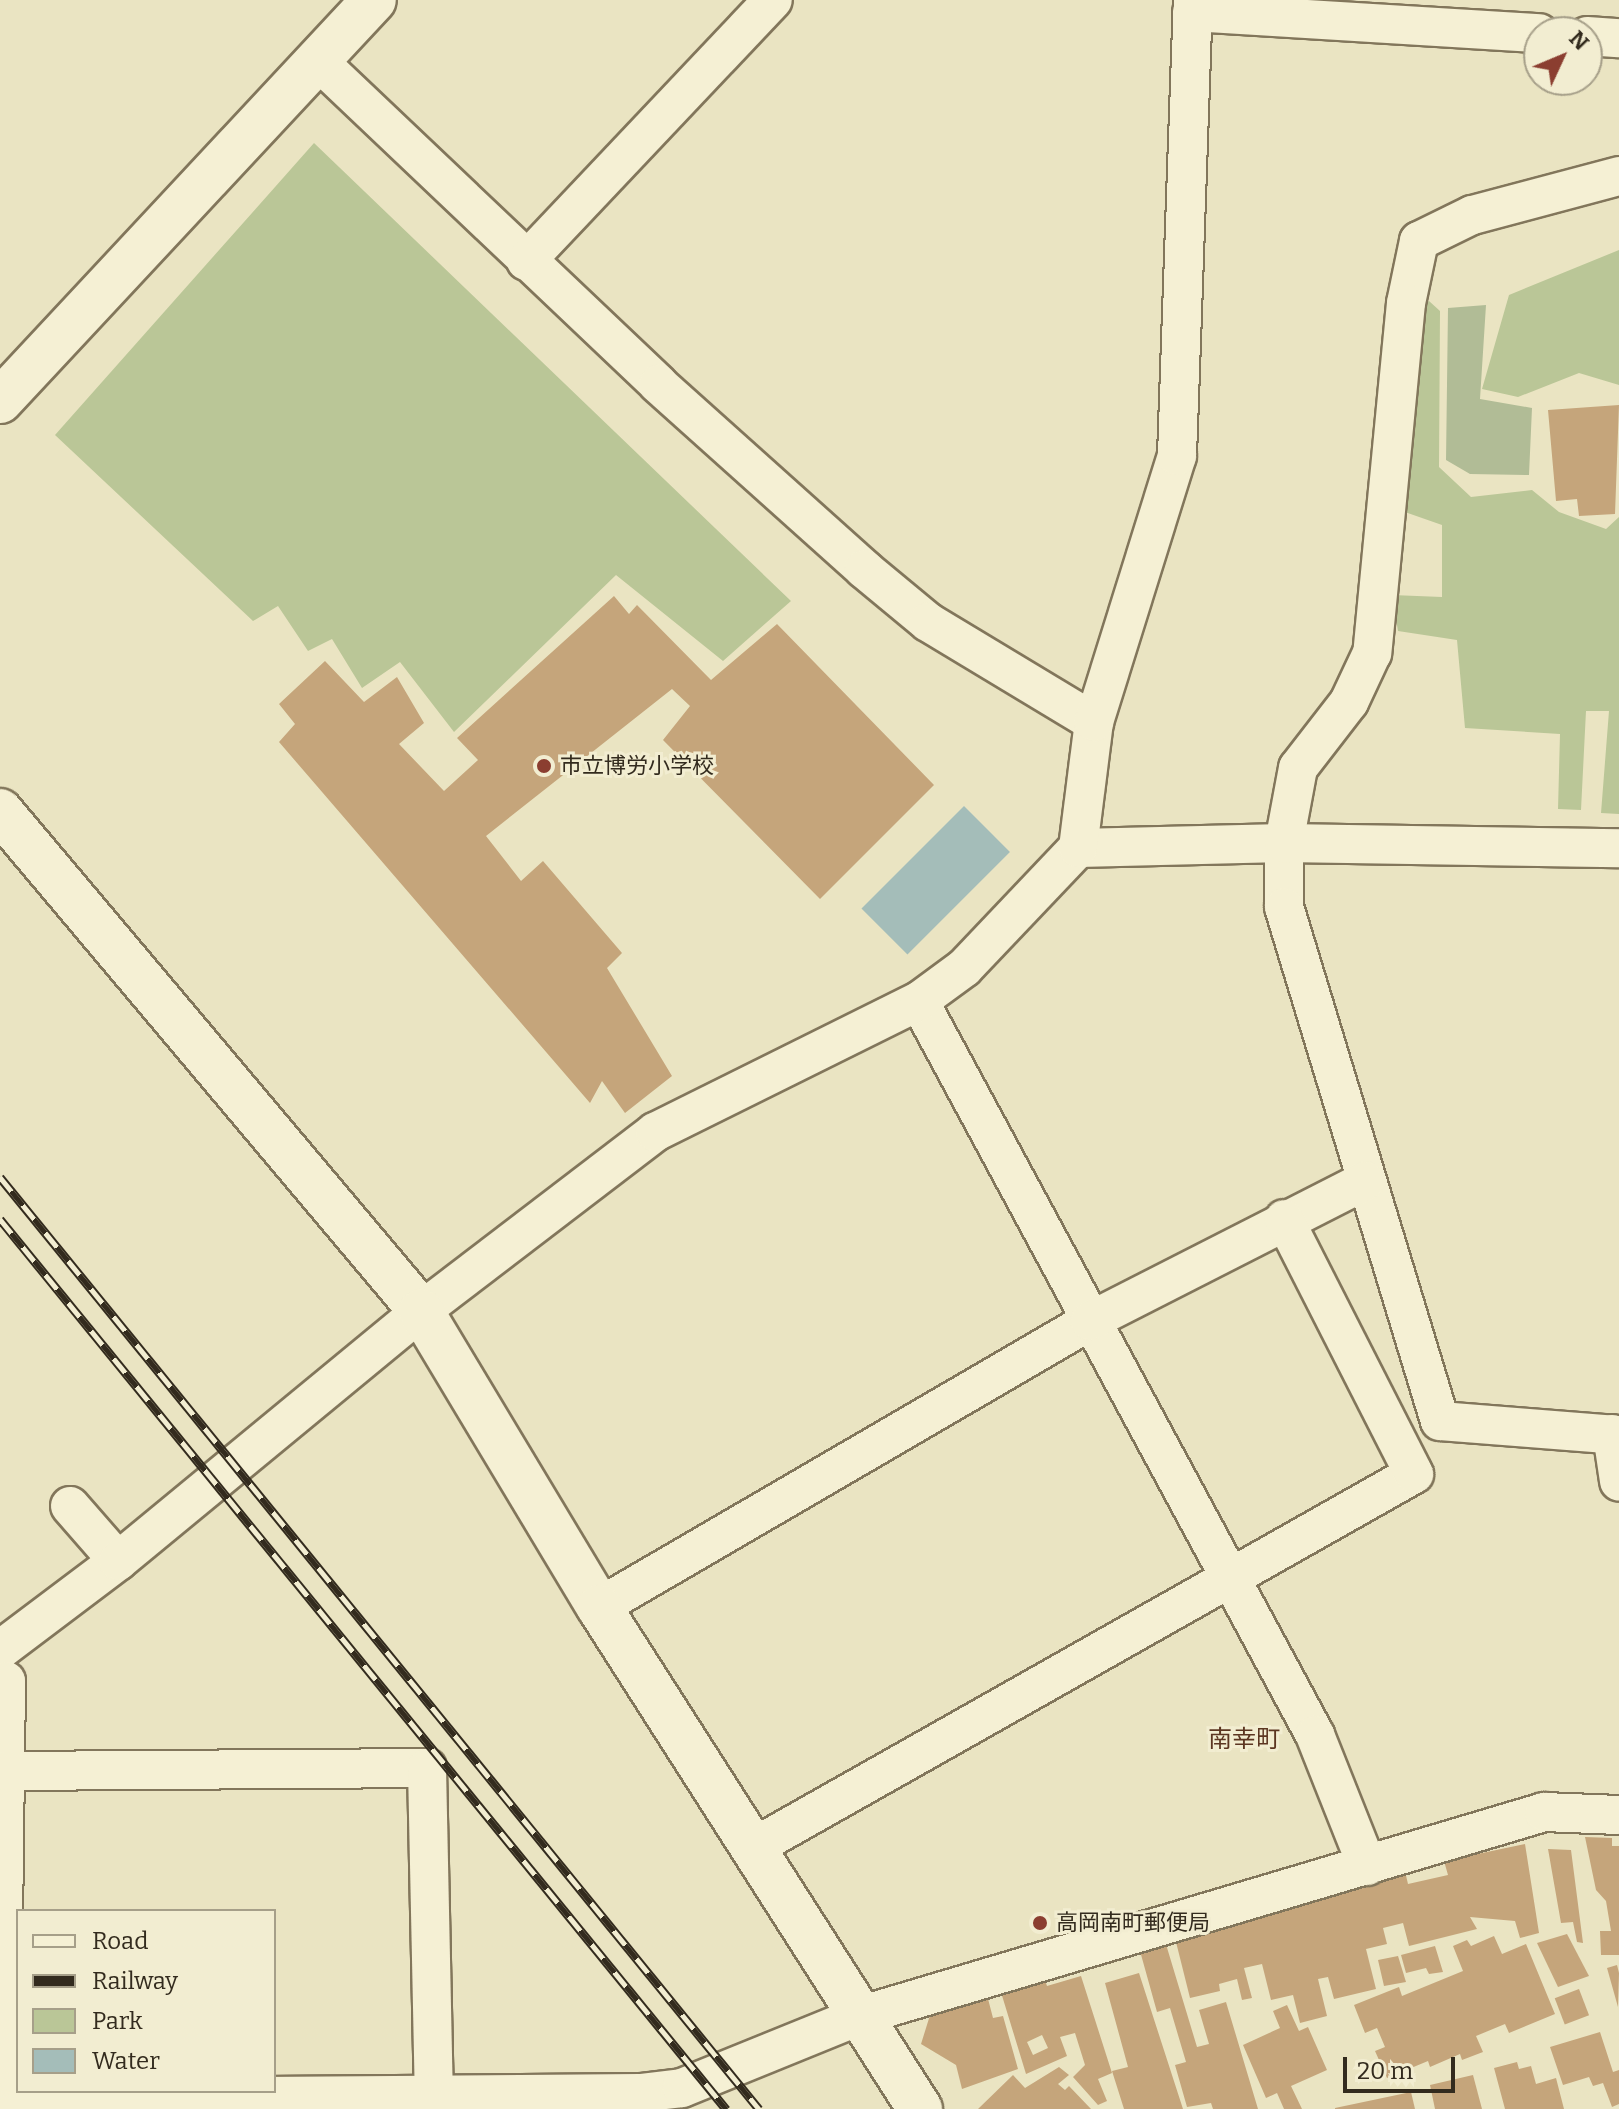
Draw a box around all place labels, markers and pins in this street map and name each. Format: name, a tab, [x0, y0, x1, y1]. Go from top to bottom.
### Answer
place label: 市立博労小学校	[560, 753, 714, 779]
marker: 市立博労小学校	[535, 757, 553, 775]
place label: 高岡南町郵便局	[1056, 1910, 1210, 1936]
marker: 高岡南町郵便局	[1031, 1914, 1049, 1932]

